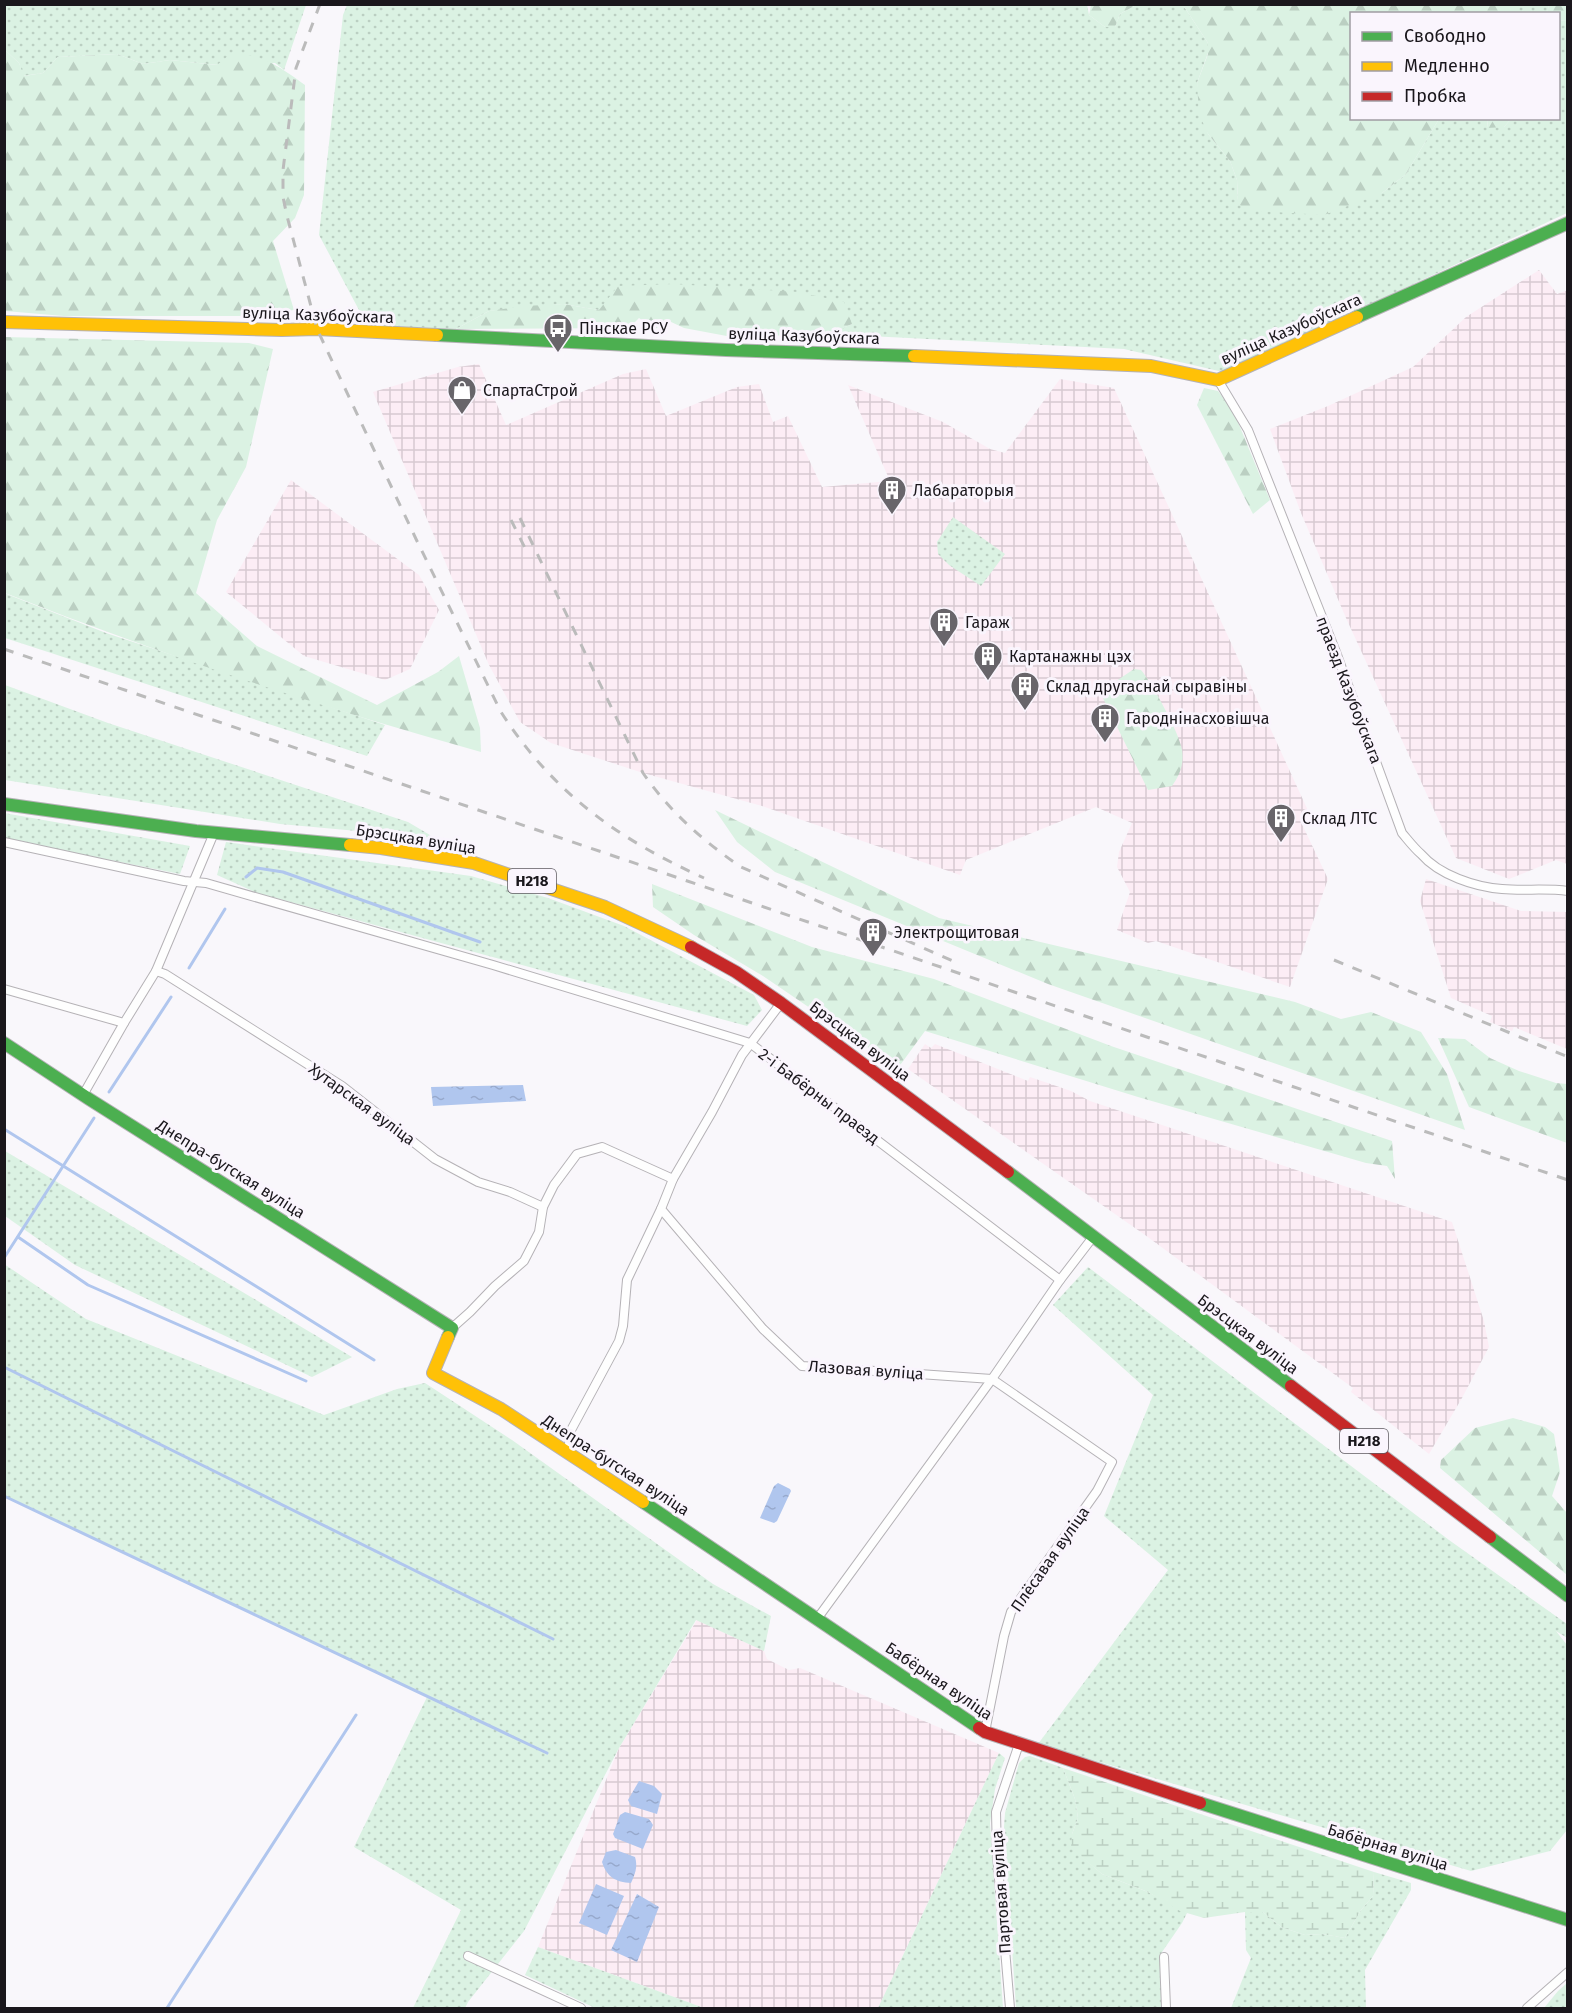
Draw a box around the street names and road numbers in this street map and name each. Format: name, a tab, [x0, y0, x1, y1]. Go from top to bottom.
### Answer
street label: вуліца Казубоўскага	[1218, 289, 1364, 369]
street label: вуліца Казубоўскага	[242, 303, 394, 327]
street label: вуліца Казубоўскага	[728, 324, 880, 348]
street label: праезд Казубоўскага	[1312, 614, 1386, 766]
street label: Брэсцкая вуліца	[355, 820, 477, 858]
road number: Н218	[508, 869, 556, 893]
street label: Брэсцкая вуліца	[806, 997, 914, 1085]
street label: 2-і Бабёрны праезд	[755, 1044, 883, 1148]
street label: Хутарская вуліца	[305, 1059, 419, 1149]
street label: Днепра-бугская вуліца	[153, 1115, 309, 1222]
street label: Брэсцкая вуліца	[1194, 1290, 1302, 1378]
street label: Лазовая вуліца	[808, 1356, 924, 1384]
street label: Днепра-бугская вуліца	[538, 1410, 693, 1520]
road number: Н218	[1340, 1429, 1388, 1453]
street label: Плёсавая вуліца	[1007, 1503, 1093, 1615]
street label: Бабёрная вуліца	[882, 1638, 996, 1724]
street label: Бабёрная вуліца	[1325, 1820, 1451, 1874]
street label: Партовая вуліца	[987, 1830, 1015, 1954]

